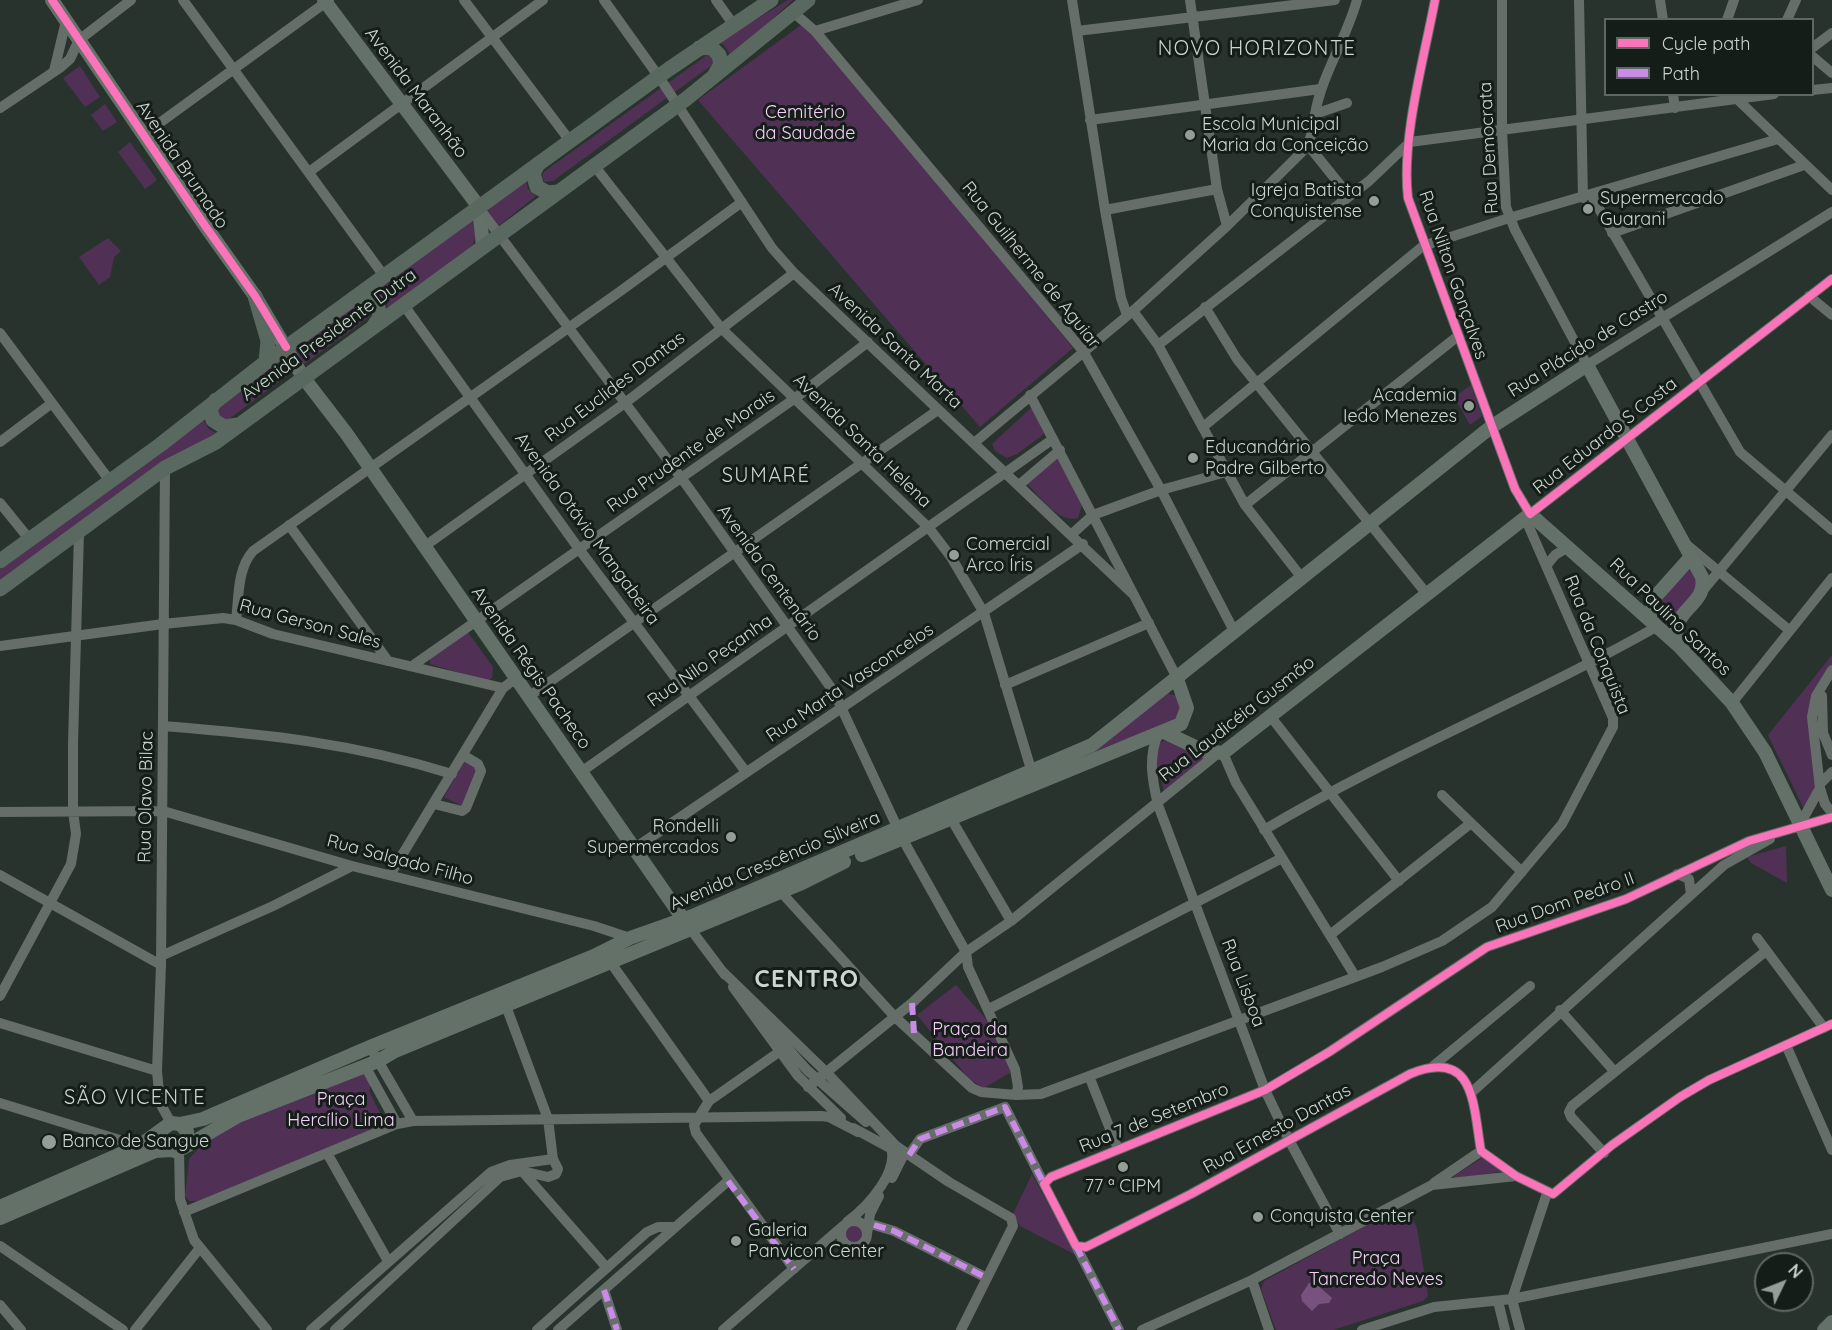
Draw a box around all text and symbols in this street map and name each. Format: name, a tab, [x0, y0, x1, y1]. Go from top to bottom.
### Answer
legend	[1604, 18, 1814, 96]
street label: Avenida Maranhão	[360, 24, 472, 162]
text: Cycle path	[1662, 32, 1750, 55]
district label: NOVO HORIZONTE	[1158, 37, 1356, 61]
text: Path	[1662, 62, 1700, 85]
street label: Rua Democrata	[1475, 81, 1503, 215]
street label: Avenida Brumado	[131, 97, 233, 233]
park label: Cemitério da Saudade	[755, 102, 855, 144]
place label: Escola Municipal Maria da Conceição	[1202, 114, 1369, 156]
marker: Escola Municipal Maria da Conceição	[1183, 128, 1197, 142]
street label: Rua Guilherme de Aguiar	[957, 177, 1105, 353]
place label: Igreja Batista Conquistense	[1250, 180, 1362, 222]
street label: Rua Nilton Gonçalves	[1414, 188, 1492, 362]
place label: Supermercado Guarani	[1600, 188, 1723, 230]
marker: Igreja Batista Conquistense	[1367, 194, 1381, 208]
marker: Supermercado Guarani	[1581, 202, 1595, 216]
street label: Avenida Presidente Dutra	[237, 264, 421, 406]
street label: Avenida Santa Marta	[824, 278, 966, 414]
street label: Rua Plácido de Castro	[1504, 286, 1672, 402]
street label: Rua Euclides Dantas	[541, 327, 689, 447]
street label: Avenida Santa Helena	[788, 369, 936, 513]
street label: Rua Eduardo S Costa	[1529, 373, 1681, 499]
street label: Rua Prudente de Morais	[603, 385, 779, 517]
place label: Academia Iedo Menezes	[1343, 385, 1457, 428]
marker: Academia Iedo Menezes	[1462, 399, 1476, 413]
street label: Avenida Otávio Mangabeira	[510, 429, 664, 629]
place label: Educandário Padre Gilberto	[1205, 437, 1324, 480]
marker: Educandário Padre Gilberto	[1186, 451, 1200, 465]
district label: SUMARÉ	[722, 464, 810, 488]
street label: Avenida Centenário	[712, 501, 826, 645]
place label: Comercial Arco Íris	[966, 534, 1050, 576]
marker: Comercial Arco Íris	[947, 548, 961, 562]
street label: Rua Paulino Santos	[1605, 553, 1735, 681]
street label: Rua da Conquista	[1559, 572, 1635, 718]
street label: Avenida Régis Pacheco	[467, 582, 595, 754]
street label: Rua Gerson Sales	[237, 595, 383, 653]
street label: Rua Nilo Peçanha	[644, 610, 776, 712]
street label: Rua Marta Vasconcelos	[762, 619, 938, 747]
street label: Rua Laudicéia Gusmão	[1155, 651, 1319, 787]
street label: Rua Olavo Bilac	[134, 731, 158, 863]
street label: Avenida Crescêncio Silveira	[667, 807, 883, 915]
place label: Rondelli Supermercados	[587, 816, 719, 858]
street label: Rua Salgado Filho	[324, 830, 476, 890]
marker: Rondelli Supermercados	[724, 830, 738, 844]
street label: Rua Dom Pedro II	[1493, 868, 1637, 938]
street label: Rua Lisboa	[1216, 936, 1270, 1030]
district label: CENTRO	[755, 966, 859, 994]
park label: Praça da Bandeira	[932, 1019, 1008, 1062]
street label: Rua 7 de Setembro	[1076, 1078, 1232, 1158]
street label: Rua Ernesto Dantas	[1199, 1079, 1355, 1179]
district label: SÃO VICENTE	[64, 1086, 206, 1110]
park label: Praça Hercílio Lima	[287, 1089, 395, 1132]
place label: Banco de Sangue	[62, 1131, 209, 1153]
marker: Banco de Sangue	[40, 1133, 58, 1151]
marker: 77 ª CIPM	[1116, 1160, 1130, 1174]
place label: 77 ª CIPM	[1085, 1176, 1161, 1198]
place label: Conquista Center	[1270, 1206, 1414, 1228]
marker: Conquista Center	[1251, 1210, 1265, 1224]
place label: Galeria Panvicon Center	[748, 1220, 884, 1262]
marker: Galeria Panvicon Center	[729, 1234, 743, 1248]
park label: Praça Tancredo Neves	[1309, 1248, 1443, 1290]
north arrow	[1754, 1252, 1814, 1312]
text: N	[1784, 1260, 1807, 1282]

